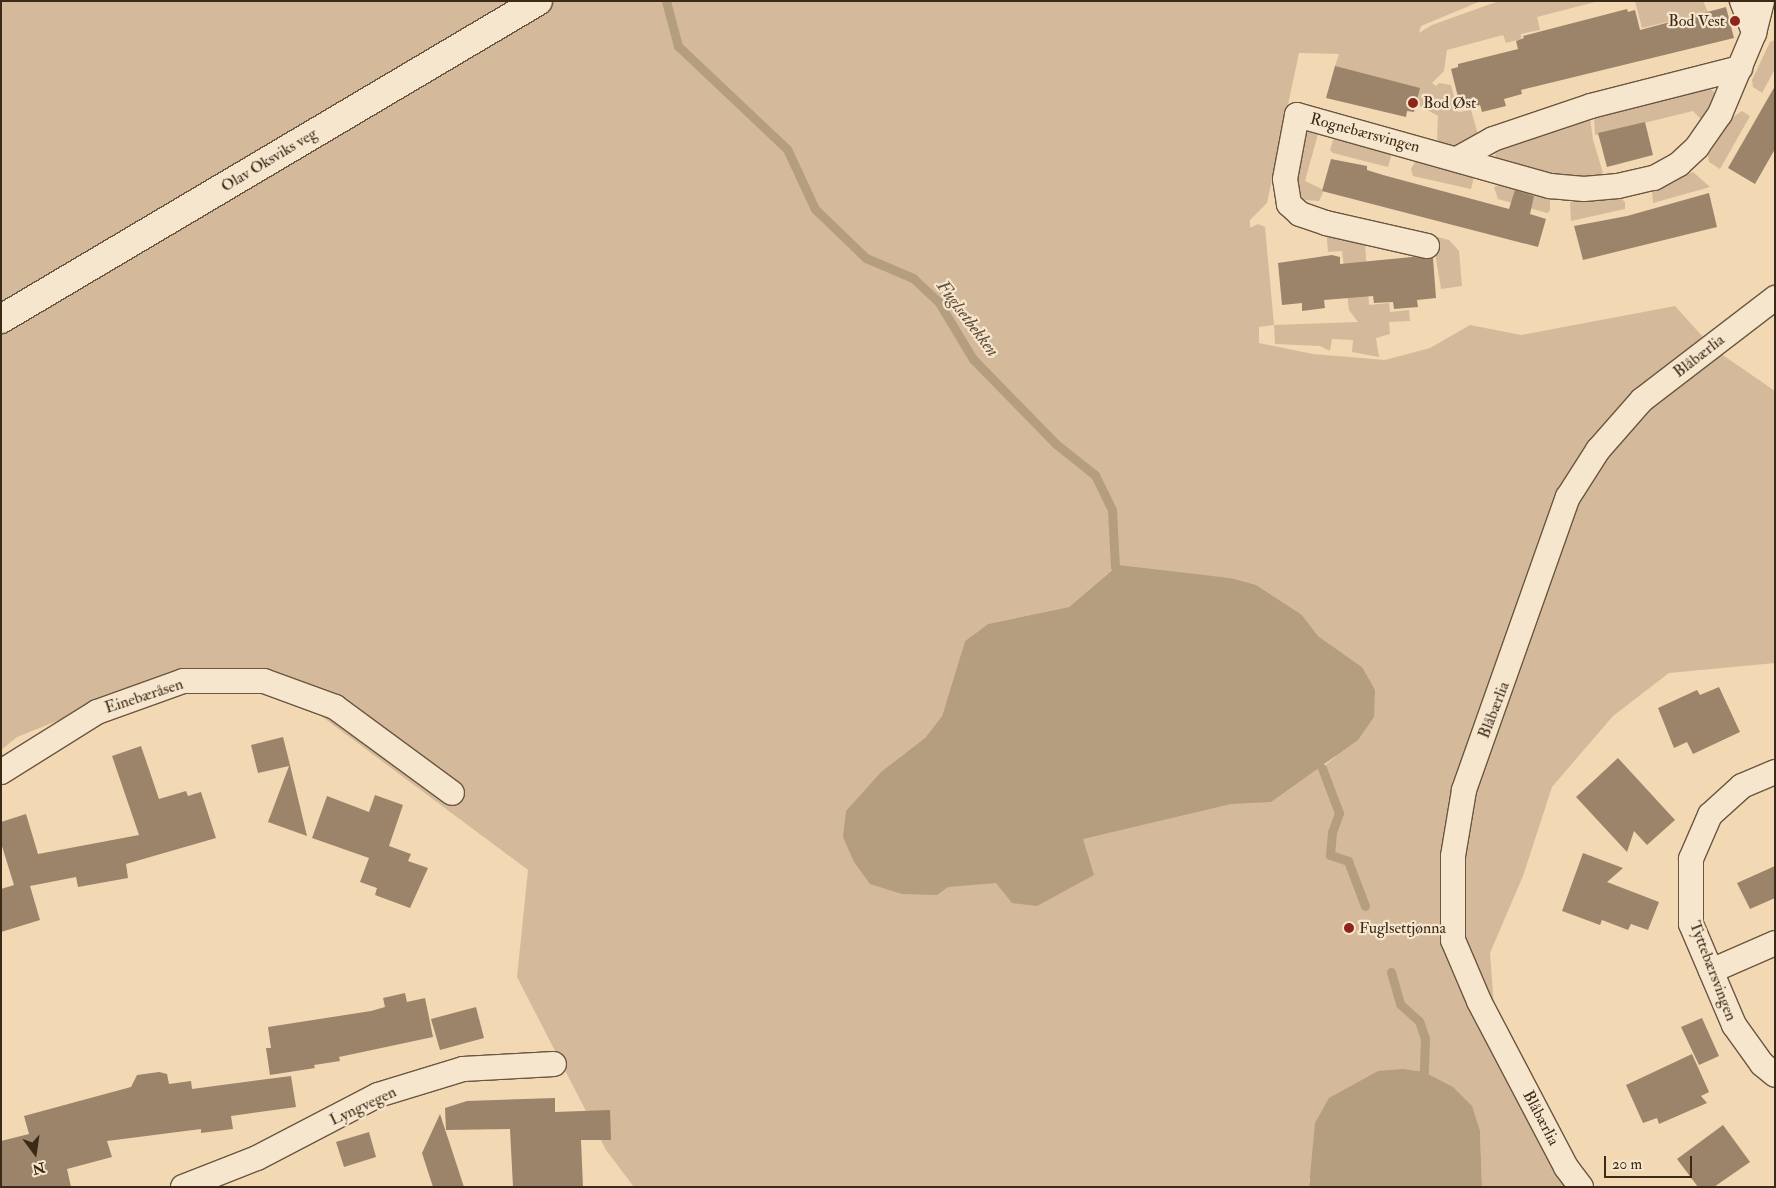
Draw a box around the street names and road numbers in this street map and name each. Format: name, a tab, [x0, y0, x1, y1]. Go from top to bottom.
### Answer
street label: Rognebærsvingen	[1308, 109, 1422, 157]
street label: Olav Oksviks veg	[218, 124, 320, 196]
street label: Blåbærlia	[1670, 330, 1728, 382]
street label: Einebæråsen	[102, 674, 186, 718]
street label: Blåbærlia	[1474, 679, 1514, 741]
street label: Tyttebærsvingen	[1685, 918, 1741, 1024]
street label: Lyngvegen	[327, 1082, 399, 1130]
street label: Blåbærlia	[1519, 1087, 1563, 1149]

